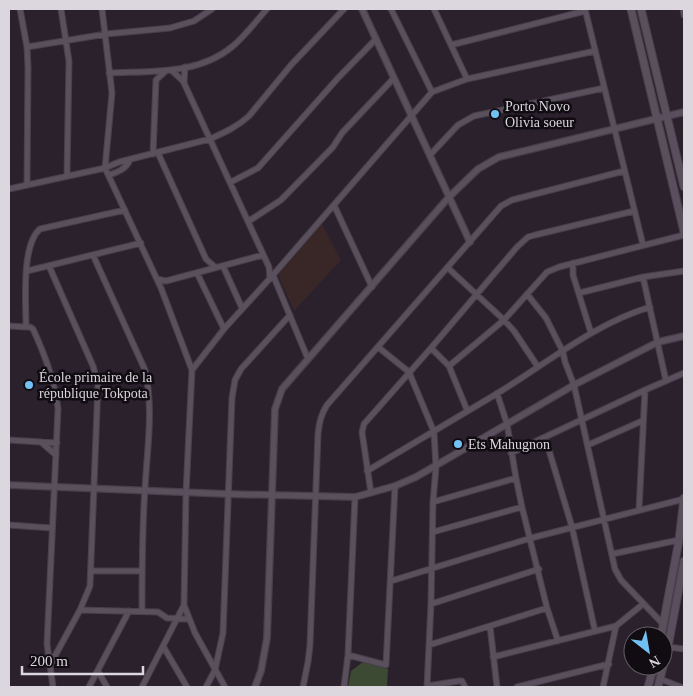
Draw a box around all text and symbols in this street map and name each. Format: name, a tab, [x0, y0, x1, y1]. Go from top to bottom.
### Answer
place label: Porto Novo Olivia soeur	[505, 99, 574, 130]
marker: Porto Novo Olivia soeur	[489, 108, 501, 120]
place label: École primaire de la république Tokpota	[39, 369, 153, 401]
marker: École primaire de la république Tokpota	[23, 379, 35, 391]
place label: Ets Mahugnon	[468, 437, 550, 452]
marker: Ets Mahugnon	[452, 438, 464, 450]
north arrow	[623, 626, 673, 676]
scale bar	[22, 644, 144, 676]
text: 200 m	[30, 653, 68, 669]
text: N	[646, 653, 663, 671]

